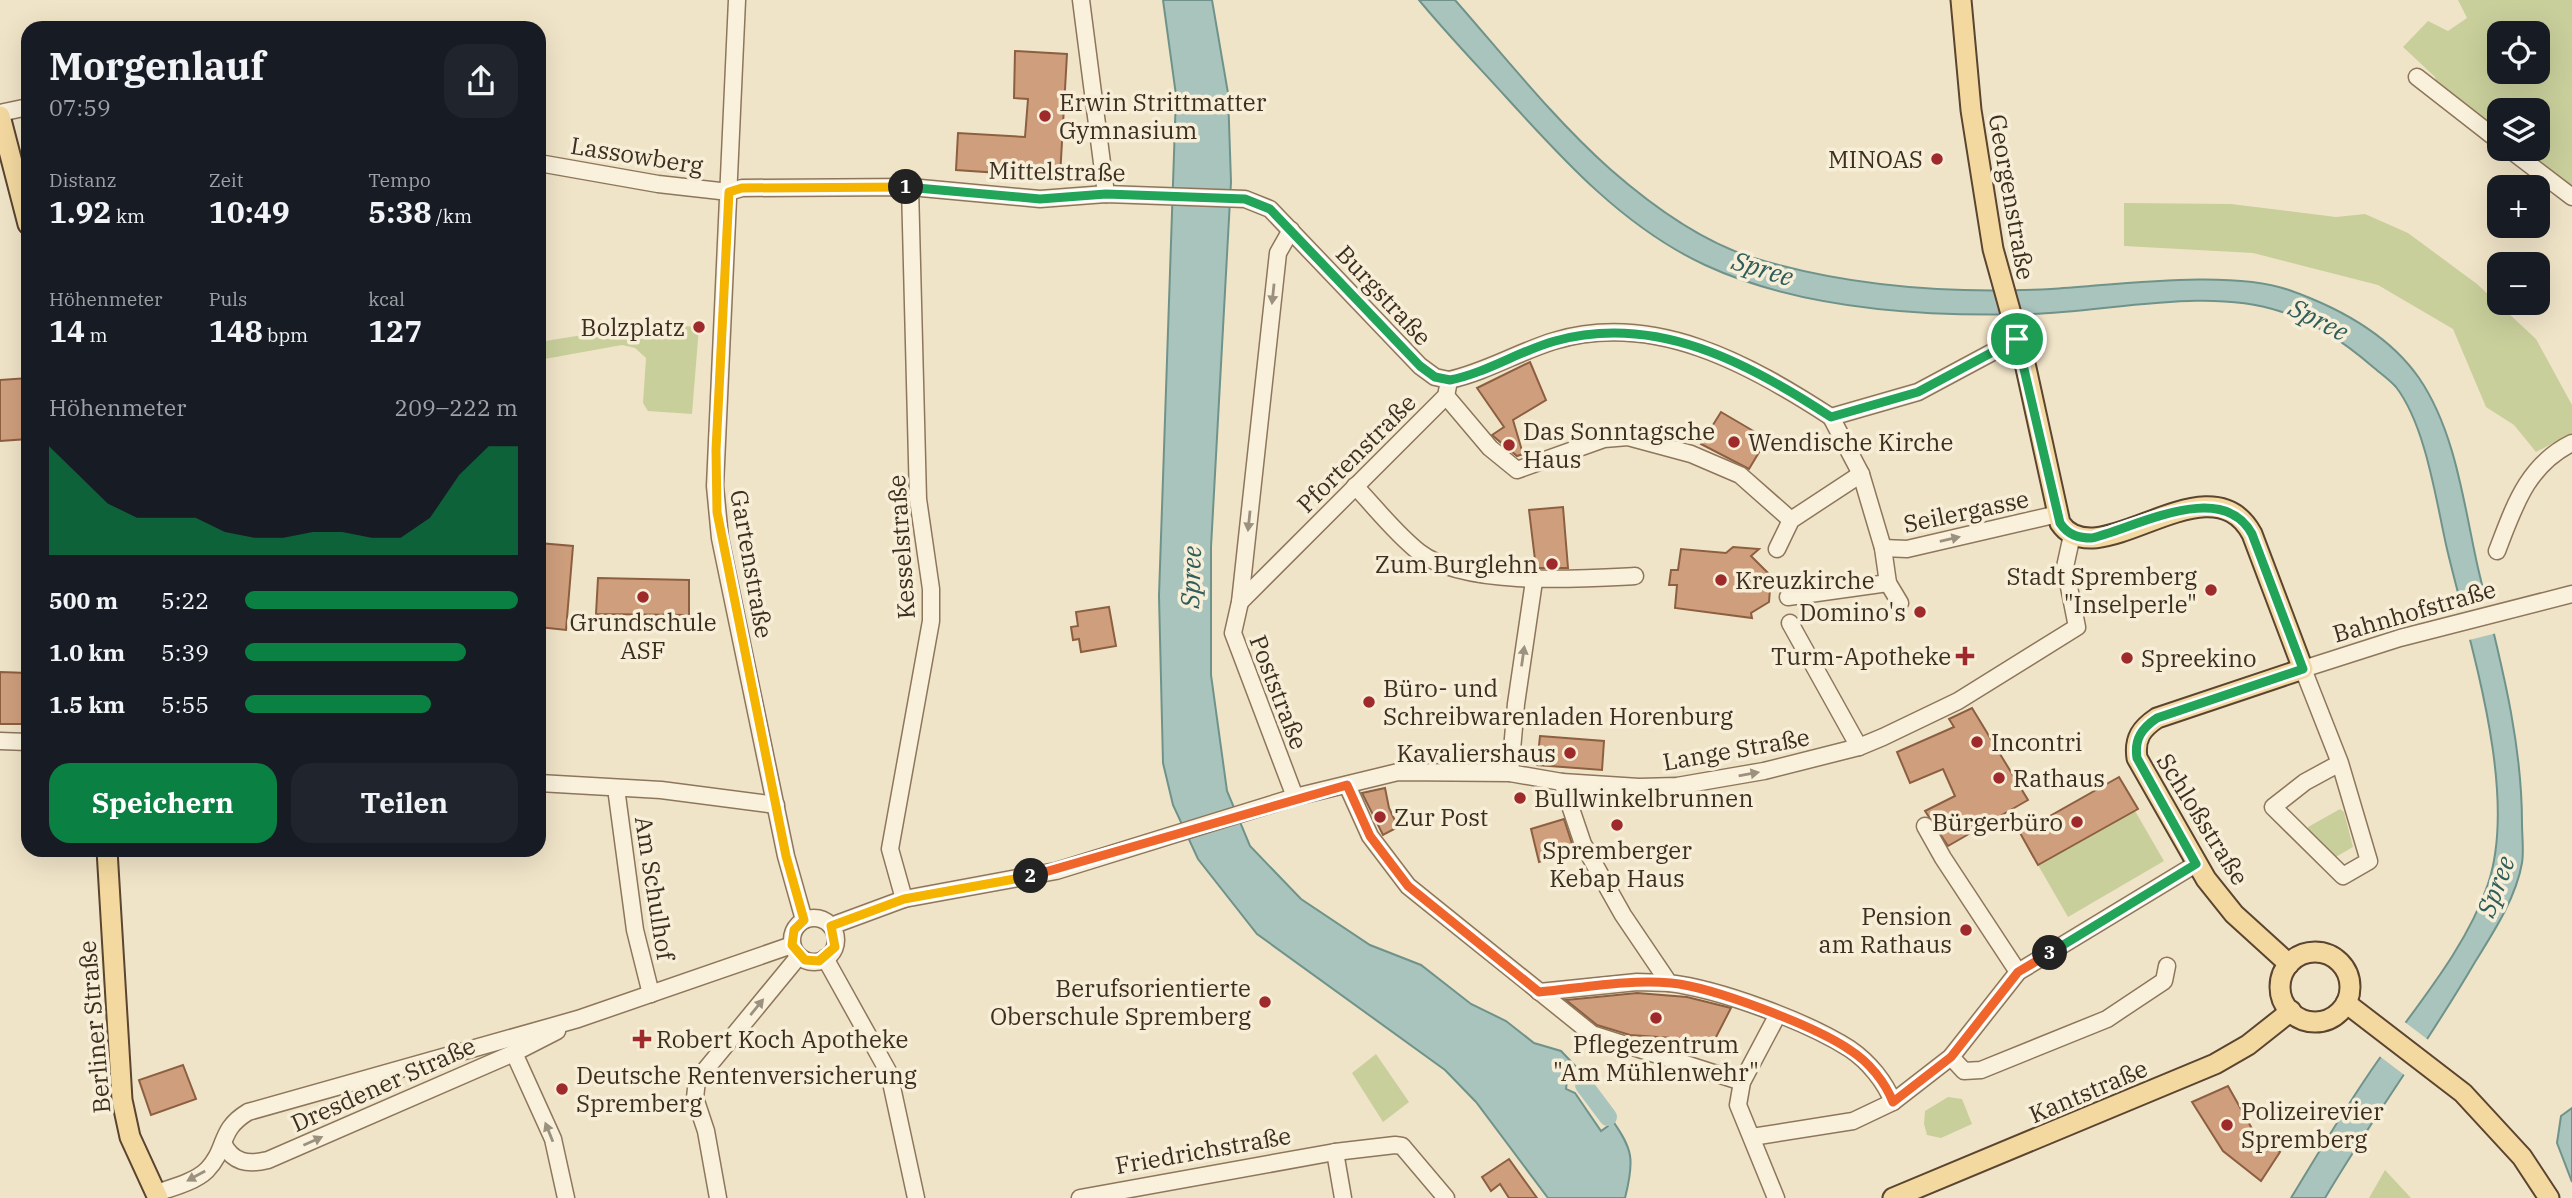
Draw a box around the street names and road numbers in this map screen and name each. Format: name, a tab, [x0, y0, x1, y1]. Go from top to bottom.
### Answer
street label: Georgenstraße	[1982, 112, 2042, 282]
street label: Lassowberg	[568, 129, 706, 181]
street label: Mittelstraße	[988, 154, 1126, 188]
street label: Burgstraße	[1329, 238, 1439, 352]
street label: Pfortenstraße	[1289, 386, 1423, 520]
street label: Kesselstraße	[880, 474, 922, 620]
street label: Seilergasse	[1900, 482, 2032, 540]
street label: Gartenstraße	[723, 487, 781, 641]
street label: Bahnhofstraße	[2329, 572, 2499, 650]
street label: Poststraße	[1243, 630, 1315, 754]
street label: Lange Straße	[1660, 720, 1812, 778]
street label: Schloßstraße	[2150, 747, 2256, 891]
street label: Am Schulhof	[628, 814, 682, 964]
street label: Berliner Straße	[71, 939, 117, 1115]
street label: Dresdener Straße	[286, 1029, 480, 1139]
street label: Kantstraße	[2024, 1052, 2152, 1130]
street label: Friedrichstraße	[1113, 1119, 1293, 1181]

